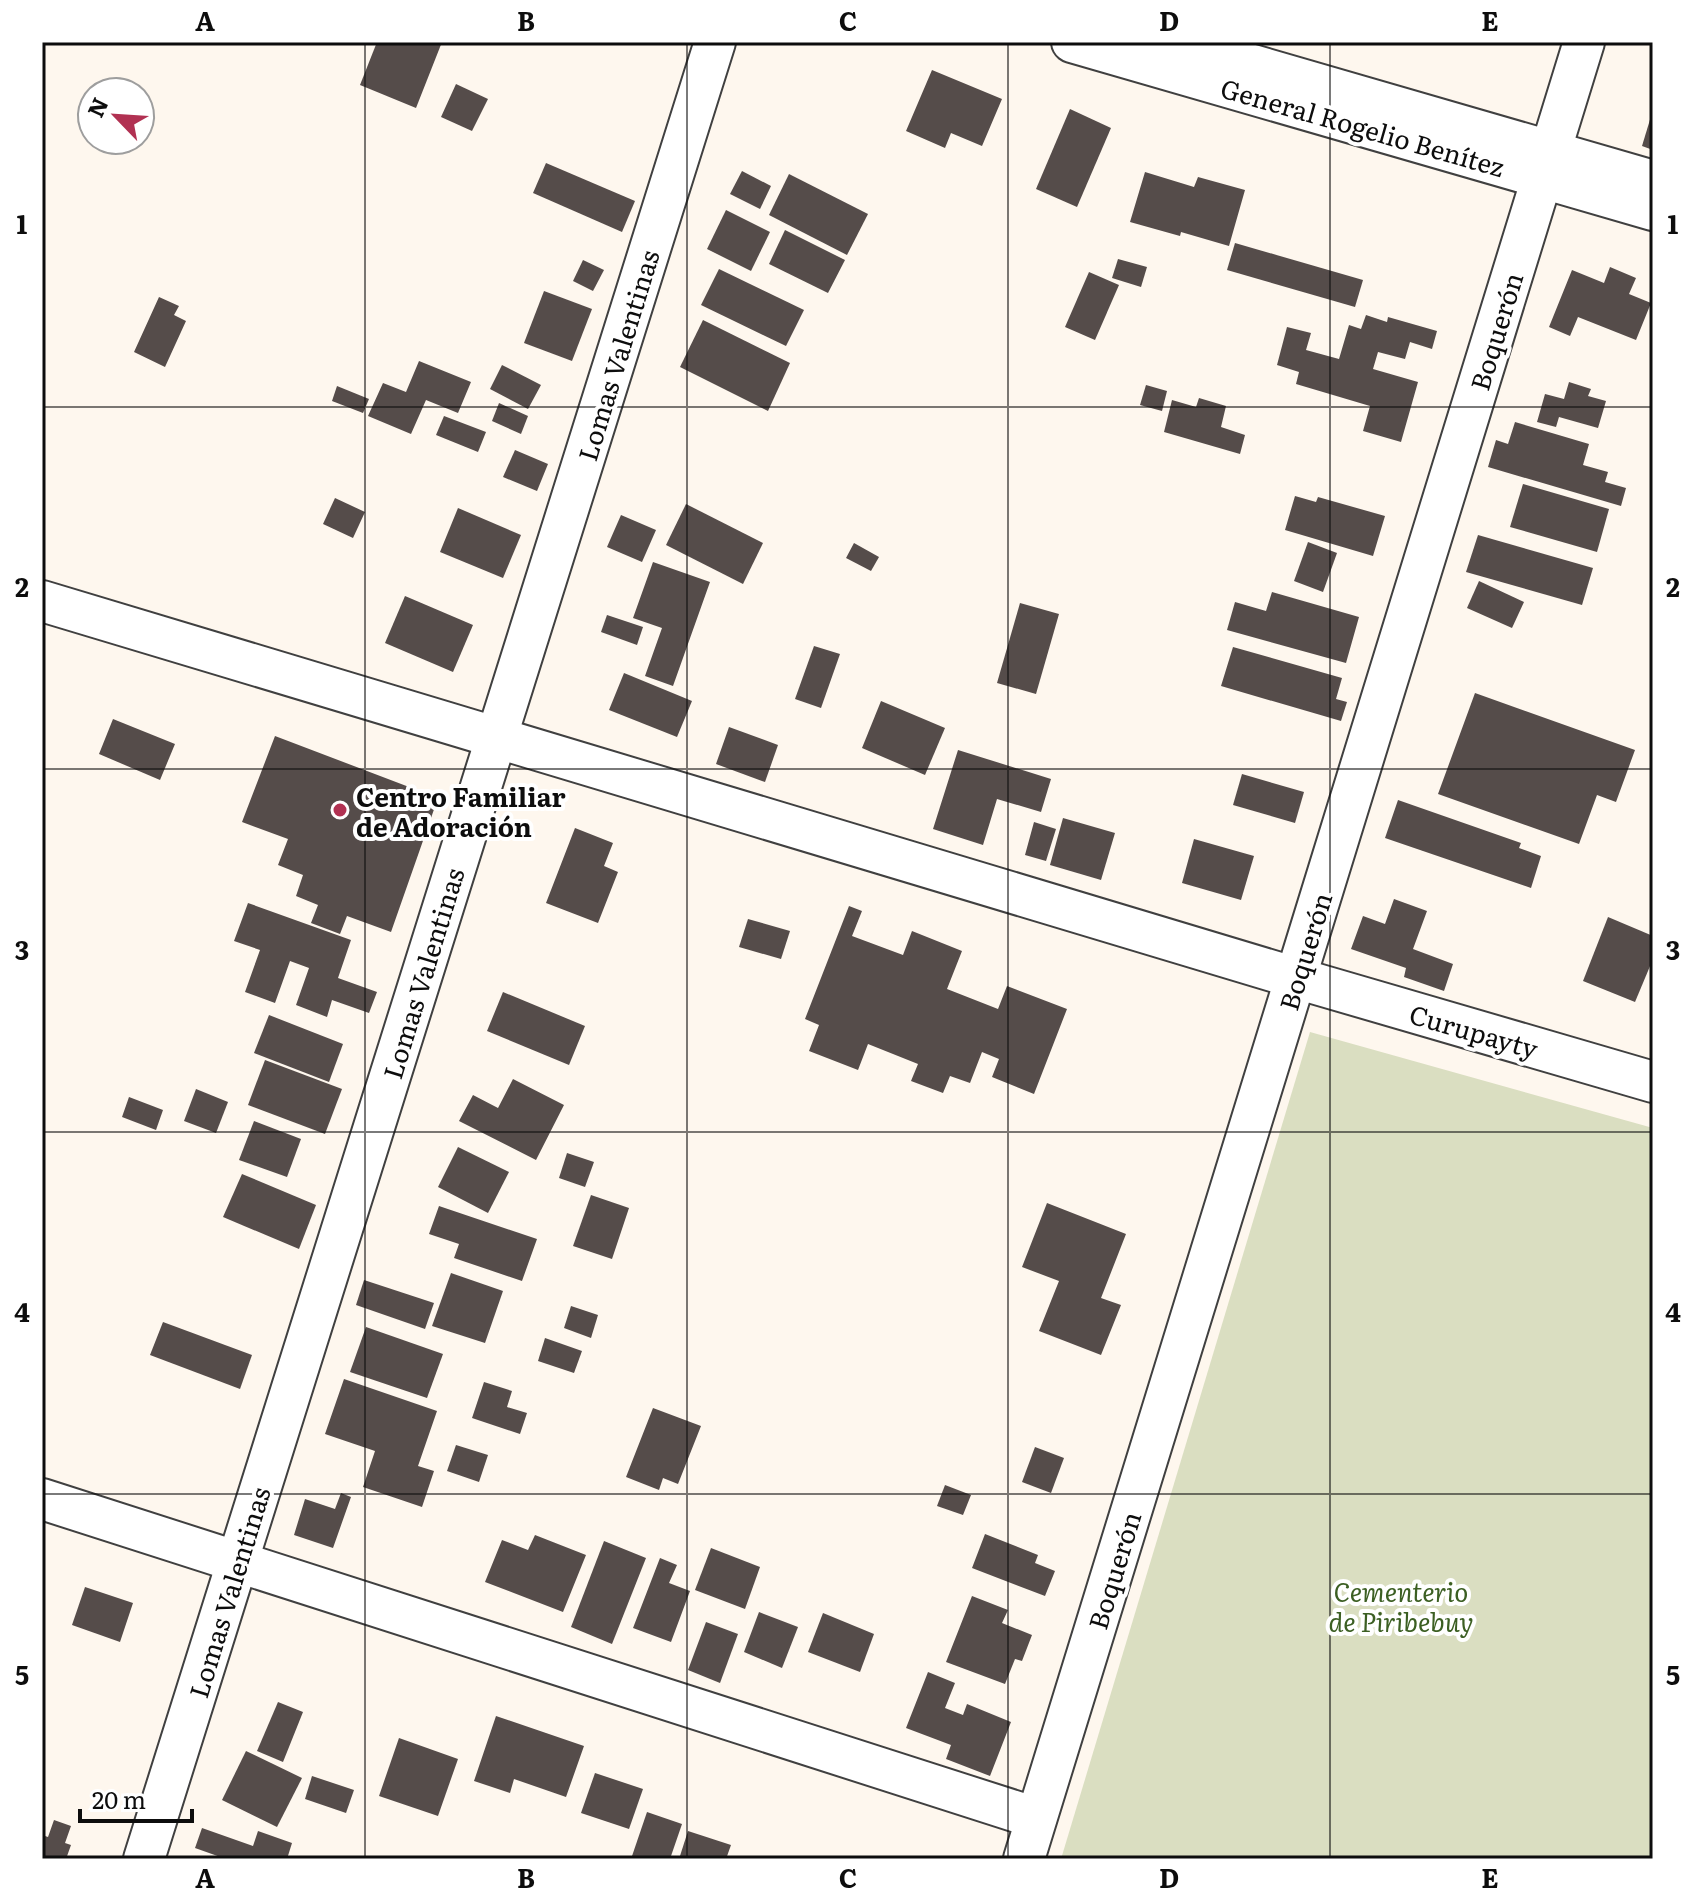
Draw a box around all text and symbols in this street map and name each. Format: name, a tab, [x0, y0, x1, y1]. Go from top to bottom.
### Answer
text: A	[195, 0, 215, 39]
text: B	[517, 0, 535, 39]
text: C	[839, 0, 857, 39]
text: D	[1159, 0, 1179, 39]
text: E	[1481, 0, 1499, 39]
street label: General Rogelio Benítez	[1217, 67, 1509, 185]
north arrow	[76, 76, 156, 156]
text: N	[78, 92, 115, 122]
text: 1	[17, 203, 28, 242]
text: 1	[1668, 203, 1679, 242]
street label: Lomas Valentinas	[566, 245, 668, 465]
street label: Boquerón	[1459, 267, 1531, 395]
text: 2	[15, 566, 29, 605]
text: 2	[1666, 566, 1680, 605]
place label: Centro Familiar de Adoración	[356, 776, 566, 845]
marker: Centro Familiar de Adoración	[331, 801, 349, 819]
street label: Lomas Valentinas	[371, 863, 473, 1083]
street label: Boquerón	[1268, 887, 1340, 1015]
text: 3	[15, 929, 29, 968]
text: 3	[1666, 929, 1680, 968]
street label: Curupayty	[1405, 993, 1543, 1067]
text: 4	[14, 1291, 30, 1330]
text: 4	[1665, 1291, 1681, 1330]
street label: Lomas Valentinas	[177, 1482, 279, 1702]
street label: Boquerón	[1077, 1506, 1149, 1634]
park label: Cementerio de Piribebuy	[1329, 1571, 1473, 1640]
text: 5	[15, 1654, 29, 1693]
text: 5	[1666, 1654, 1680, 1693]
scale bar	[80, 1773, 192, 1823]
text: 20 m	[92, 1781, 146, 1816]
text: A	[195, 1857, 215, 1896]
text: B	[517, 1857, 535, 1896]
text: C	[839, 1857, 857, 1896]
text: D	[1159, 1857, 1179, 1896]
text: E	[1481, 1857, 1499, 1896]

